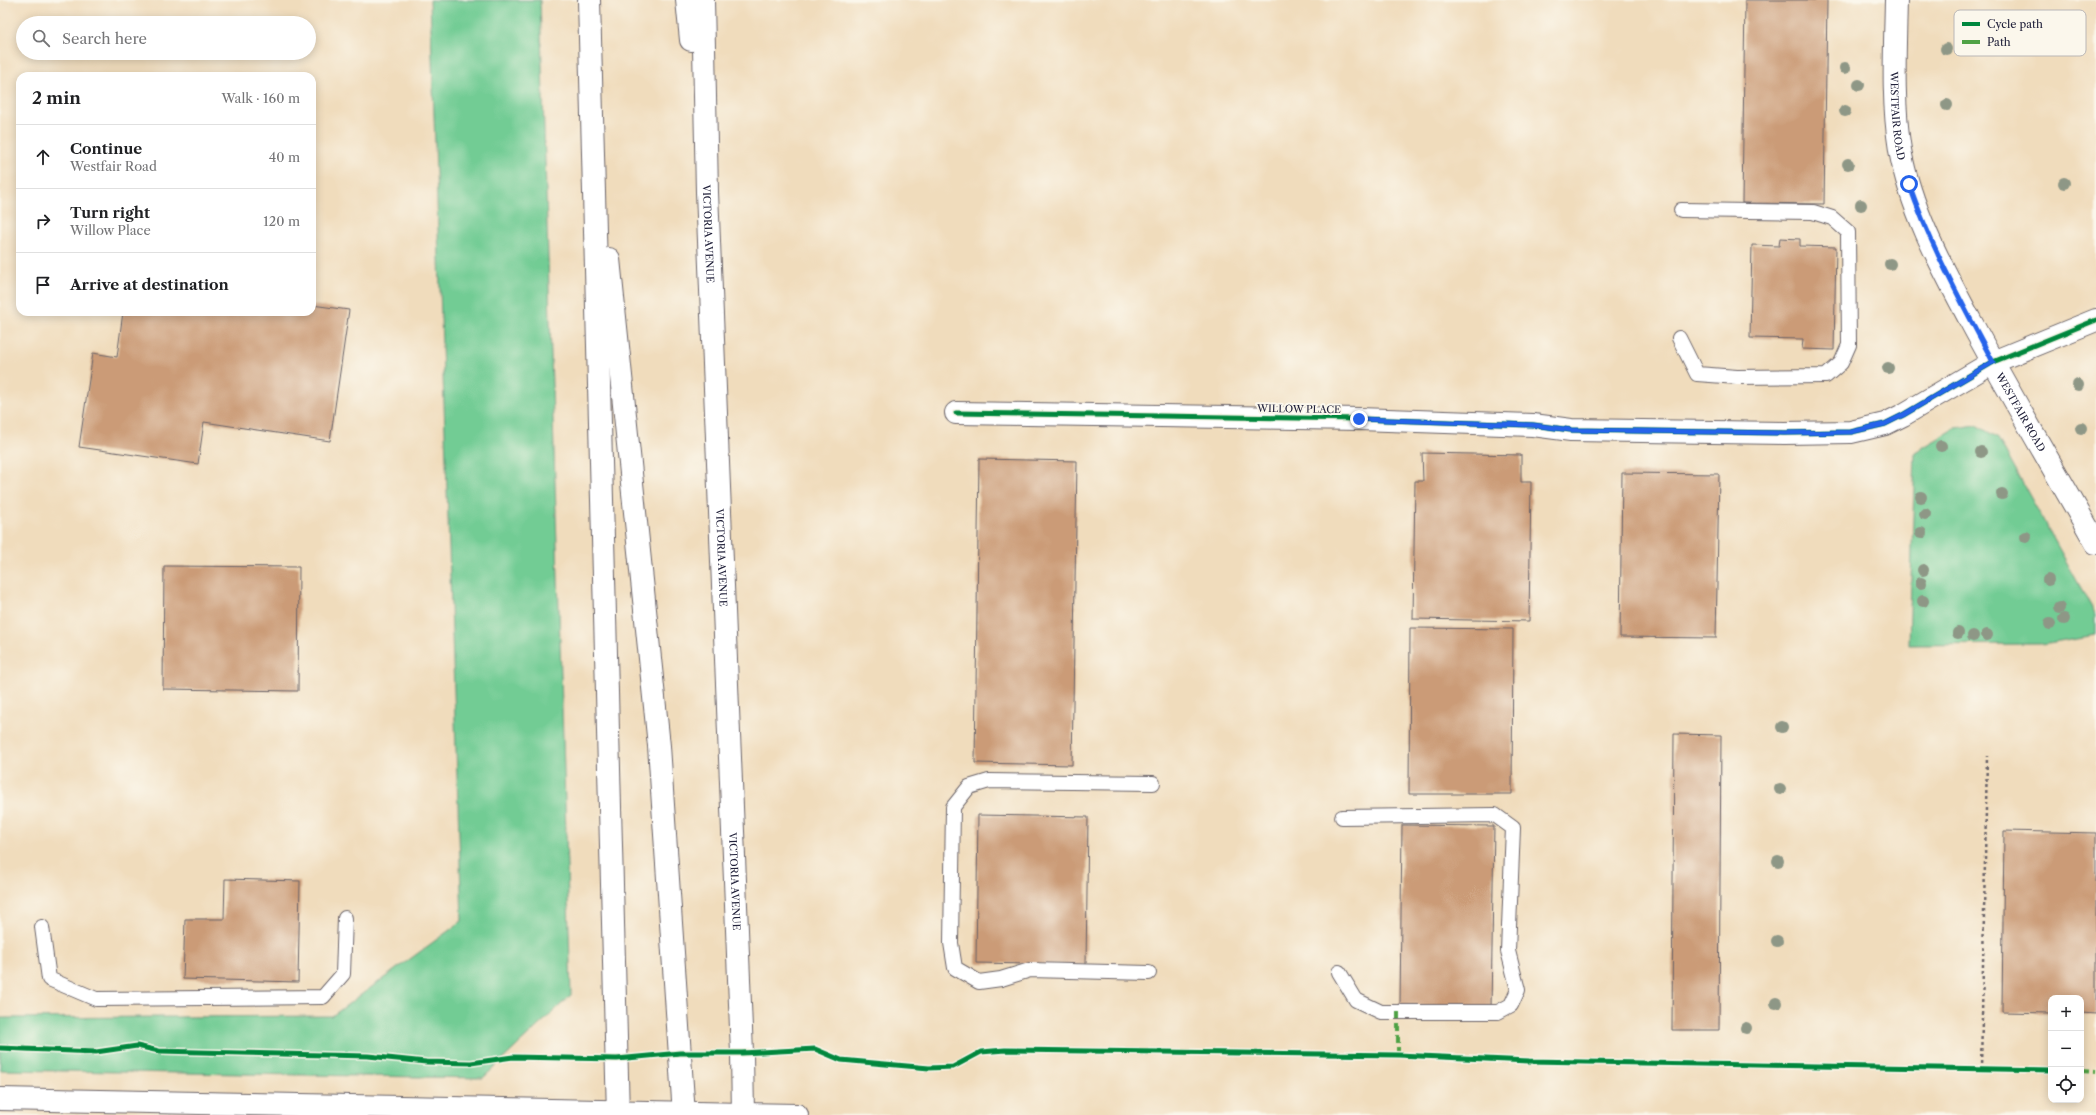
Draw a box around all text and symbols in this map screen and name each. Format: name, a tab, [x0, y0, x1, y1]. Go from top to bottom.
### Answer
legend	[1954, 10, 2086, 56]
search box	[16, 16, 316, 60]
text: Cycle path	[1987, 17, 2043, 31]
icon: search	[30, 27, 52, 49]
text: Search here	[62, 29, 147, 48]
text: Path	[1987, 35, 2011, 49]
street label: WESTFAIR ROAD	[1888, 71, 1908, 161]
text: 2 min	[32, 88, 81, 108]
text: Walk · 160 m	[221, 90, 300, 106]
text: Continue	[70, 139, 142, 158]
icon: ahead	[32, 146, 54, 168]
text: 40 m	[269, 149, 300, 165]
text: Westfair Road	[70, 158, 157, 174]
route start	[1900, 175, 1918, 193]
street label: VICTORIA AVENUE	[700, 184, 717, 283]
text: Turn right	[70, 203, 150, 222]
icon: right	[32, 210, 54, 232]
text: 120 m	[263, 213, 300, 229]
text: Willow Place	[70, 222, 151, 238]
icon: arrive	[32, 274, 54, 296]
text: Arrive at destination	[70, 275, 229, 294]
street label: WESTFAIR ROAD	[1993, 369, 2049, 454]
street label: WILLOW PLACE	[1256, 402, 1341, 416]
route end	[1350, 410, 1368, 428]
street label: VICTORIA AVENUE	[713, 507, 730, 607]
street label: VICTORIA AVENUE	[726, 831, 744, 931]
map controls	[2048, 995, 2084, 1103]
button: +	[2048, 995, 2084, 1031]
button: −	[2048, 1031, 2084, 1067]
button: locate	[2048, 1067, 2084, 1103]

